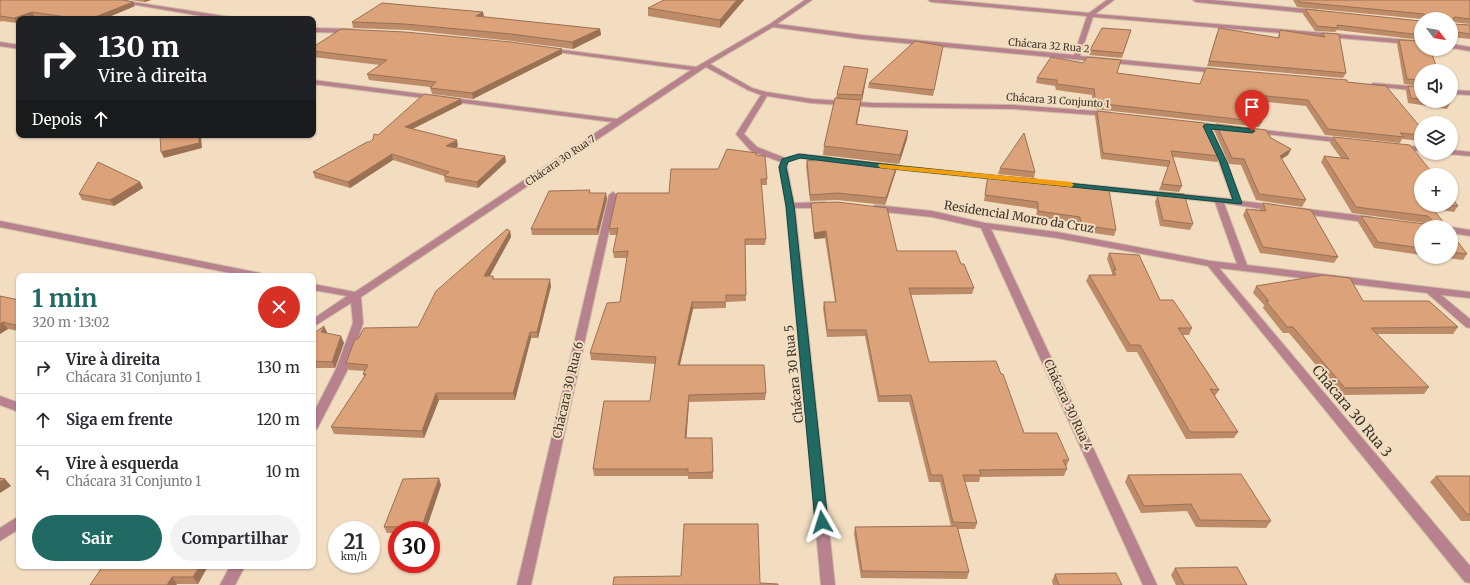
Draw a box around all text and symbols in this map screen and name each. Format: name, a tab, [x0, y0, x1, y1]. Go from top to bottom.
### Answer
north arrow	[1414, 12, 1458, 56]
map controls	[1414, 12, 1458, 264]
text: 130 m	[98, 29, 180, 65]
icon: right	[32, 32, 84, 84]
street label: Chácara 32 Rua 2	[1008, 35, 1090, 56]
text: Vire à direita	[98, 64, 207, 87]
button: sound	[1414, 64, 1458, 108]
street label: Chácara 31 Conjunto 1	[1006, 90, 1111, 111]
pin	[1235, 90, 1269, 131]
icon: arrive	[1241, 96, 1263, 118]
icon: ahead	[90, 108, 112, 130]
text: Depois	[32, 110, 82, 129]
button: layers	[1414, 116, 1458, 160]
street label: Chácara 30 Rua 7	[523, 132, 598, 189]
button: +	[1414, 168, 1458, 212]
street label: Residencial Morro da Cruz	[943, 197, 1096, 236]
button: −	[1414, 220, 1458, 264]
text: 1 min	[32, 283, 97, 314]
button: close	[258, 286, 300, 328]
text: 320 m · 13:02	[32, 314, 110, 331]
street label: Chácara 30 Rua 5	[781, 324, 806, 424]
street label: Chácara 30 Rua 6	[549, 340, 586, 440]
text: Vire à direita	[66, 350, 160, 369]
icon: right	[32, 357, 54, 379]
street label: Chácara 30 Rua 4	[1041, 357, 1096, 453]
text: 130 m	[257, 358, 300, 377]
street label: Chácara 30 Rua 3	[1308, 361, 1396, 461]
text: Chácara 31 Conjunto 1	[66, 369, 201, 386]
icon: ahead	[32, 409, 54, 431]
text: Siga em frente	[66, 410, 173, 429]
text: 120 m	[257, 410, 300, 429]
text: Vire à esquerda	[66, 454, 179, 473]
icon: left	[32, 461, 54, 483]
text: 10 m	[266, 462, 300, 481]
text: Chácara 31 Conjunto 1	[66, 473, 201, 490]
position arrow	[801, 501, 843, 543]
button: Sair	[32, 515, 162, 561]
button: Compartilhar	[170, 515, 300, 561]
speed limit sign: 30	[388, 521, 440, 573]
text: 21	[344, 529, 364, 554]
text: km/h	[341, 550, 367, 563]

